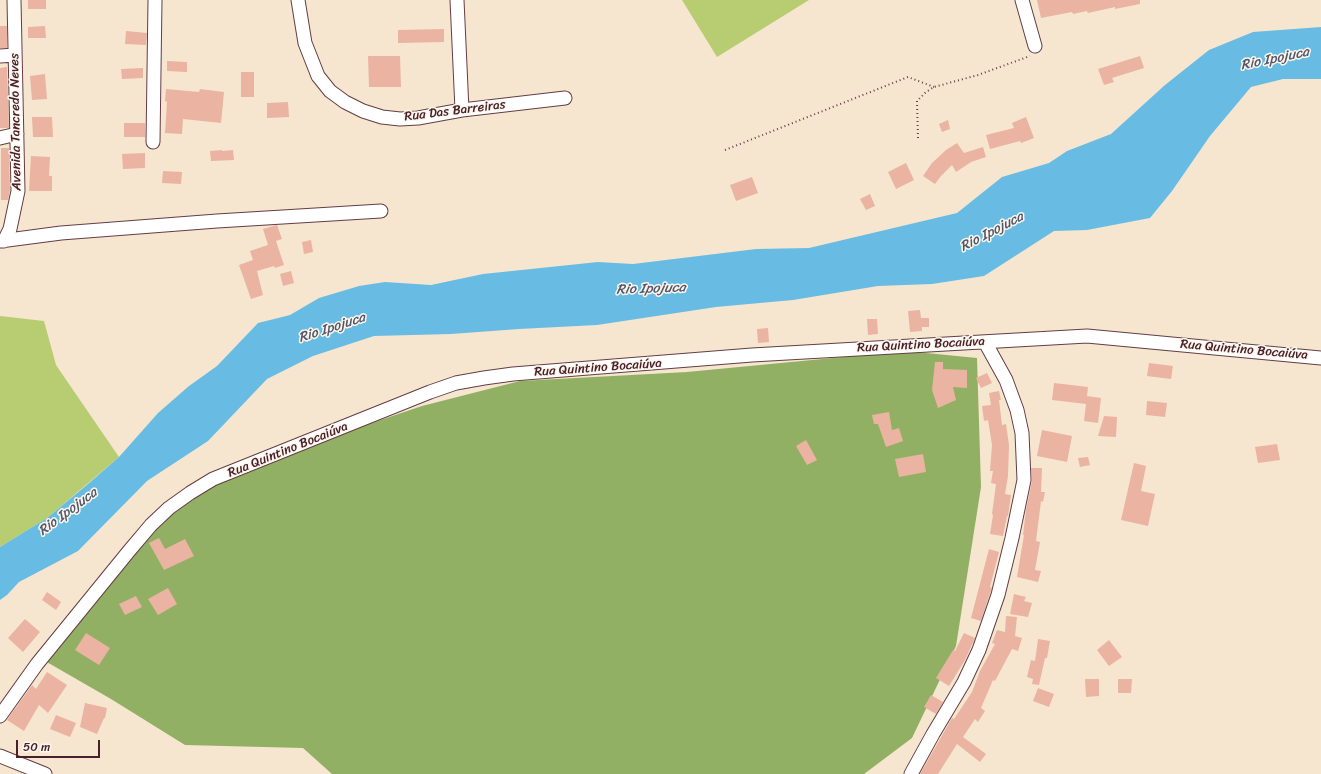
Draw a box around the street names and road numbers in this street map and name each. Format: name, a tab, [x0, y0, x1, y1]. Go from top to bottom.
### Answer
street label: Avenida Tancredo Neves	[7, 53, 25, 191]
street label: Rua Das Barreiras	[403, 97, 507, 125]
street label: Rua Quintino Bocaiúva	[857, 334, 985, 356]
street label: Rua Quintino Bocaiúva	[1180, 337, 1308, 363]
street label: Rua Quintino Bocaiúva	[534, 356, 662, 380]
street label: Rua Quintino Bocaiúva	[226, 419, 350, 481]

